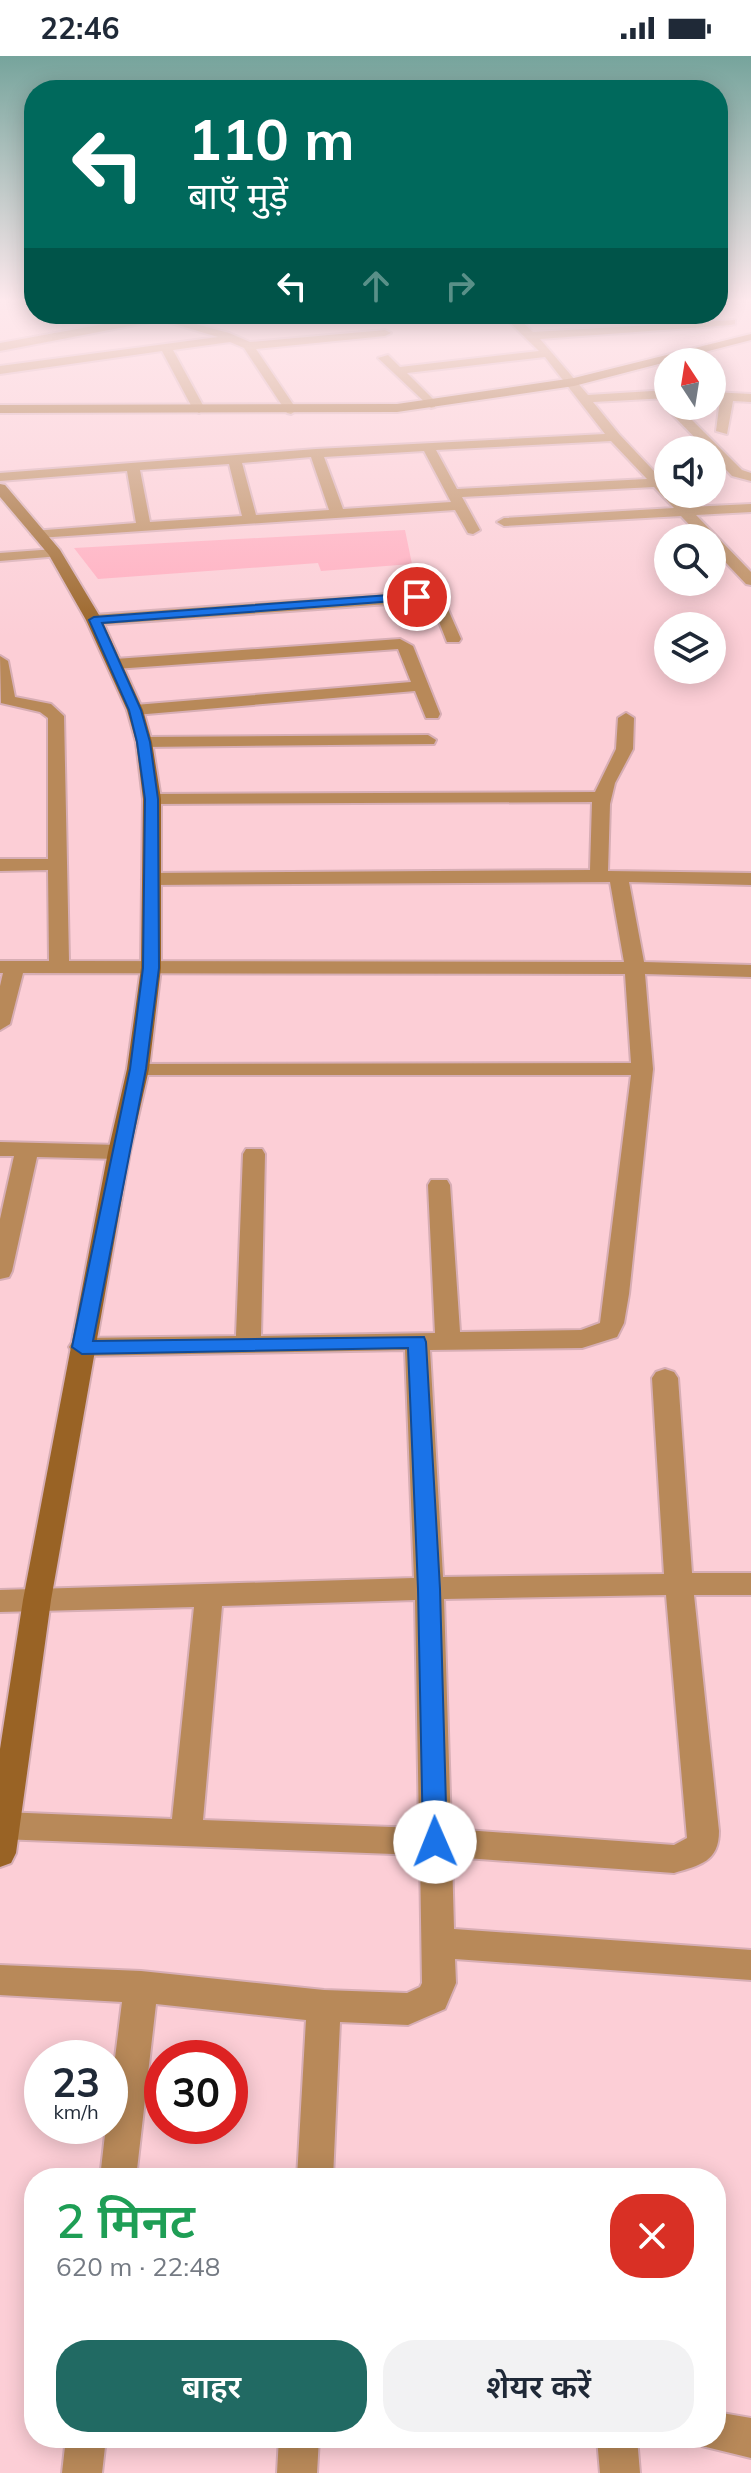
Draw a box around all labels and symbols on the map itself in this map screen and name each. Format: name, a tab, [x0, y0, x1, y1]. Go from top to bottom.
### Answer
north arrow	[654, 348, 726, 420]
pin	[383, 563, 451, 631]
position arrow	[393, 1800, 477, 1884]
speed limit sign: 30	[144, 2040, 248, 2144]

